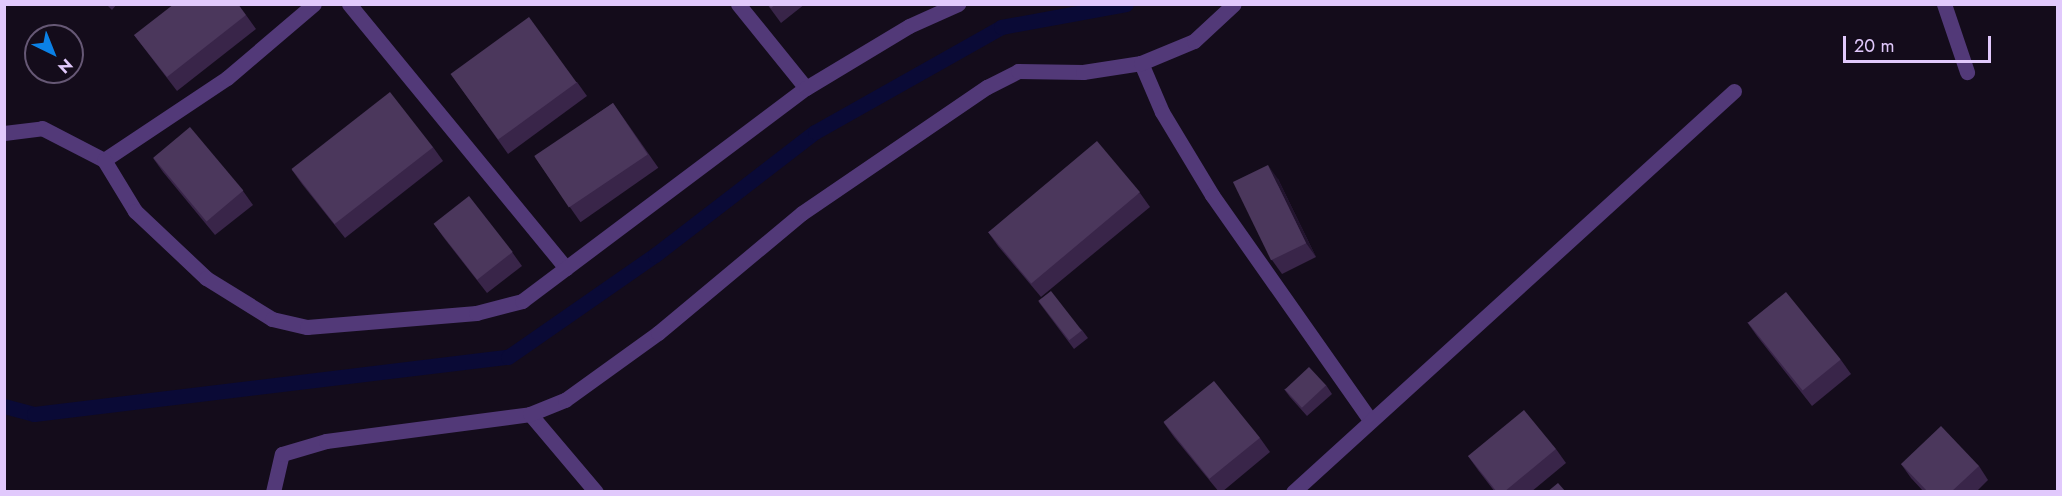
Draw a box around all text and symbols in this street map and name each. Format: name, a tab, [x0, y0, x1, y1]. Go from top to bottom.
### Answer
north arrow	[24, 24, 84, 84]
scale bar	[1846, 24, 1994, 62]
text: 20 m	[1854, 33, 1894, 59]
text: N	[53, 53, 78, 79]

